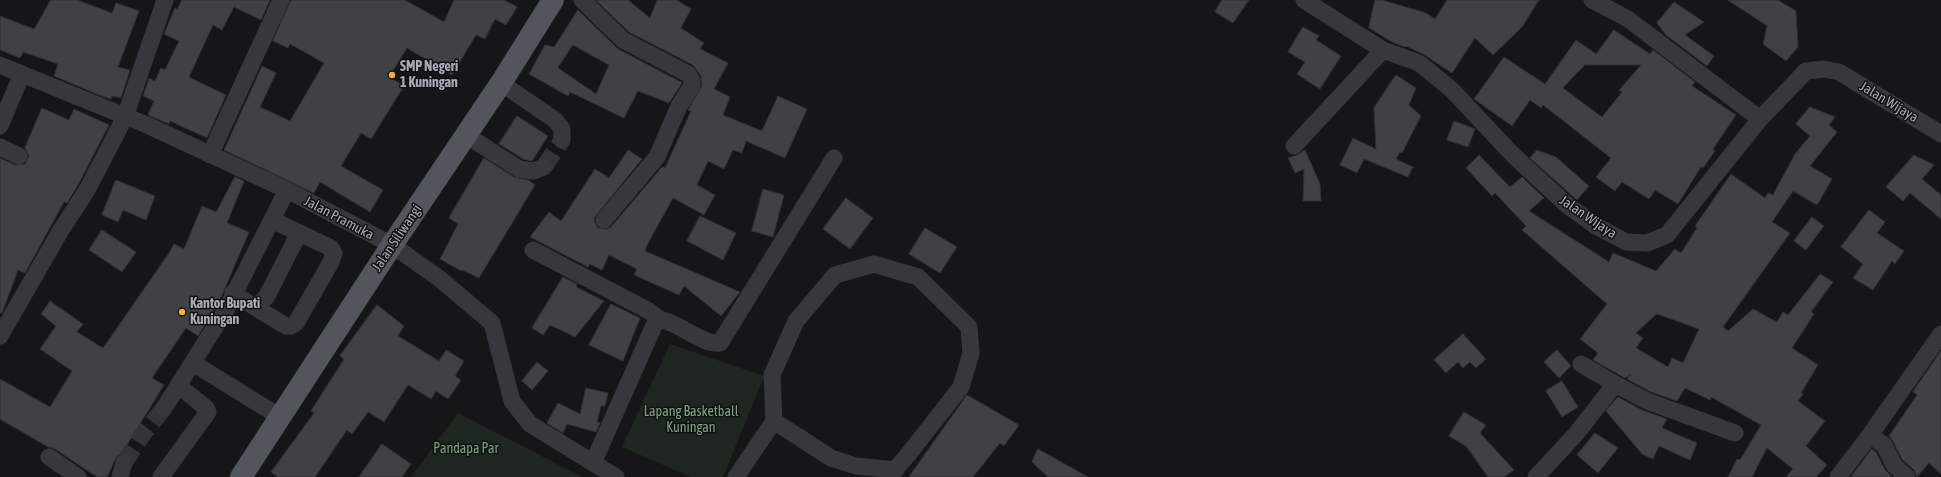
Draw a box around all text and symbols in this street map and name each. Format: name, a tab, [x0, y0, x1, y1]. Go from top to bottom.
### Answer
place label: SMP Negeri 1 Kuningan	[400, 59, 458, 92]
marker: SMP Negeri 1 Kuningan	[387, 70, 397, 80]
street label: Jalan Wijaya	[1857, 78, 1921, 126]
street label: Jalan Wijaya	[1556, 192, 1620, 242]
street label: Jalan Pramuka	[301, 193, 377, 243]
street label: Jalan Siliwangi	[369, 202, 425, 274]
place label: Kantor Bupati Kuningan	[190, 296, 260, 328]
marker: Kantor Bupati Kuningan	[177, 307, 187, 317]
park label: Lapang Basketball Kuningan	[644, 404, 738, 436]
park label: Pandapa Par	[433, 441, 499, 457]

